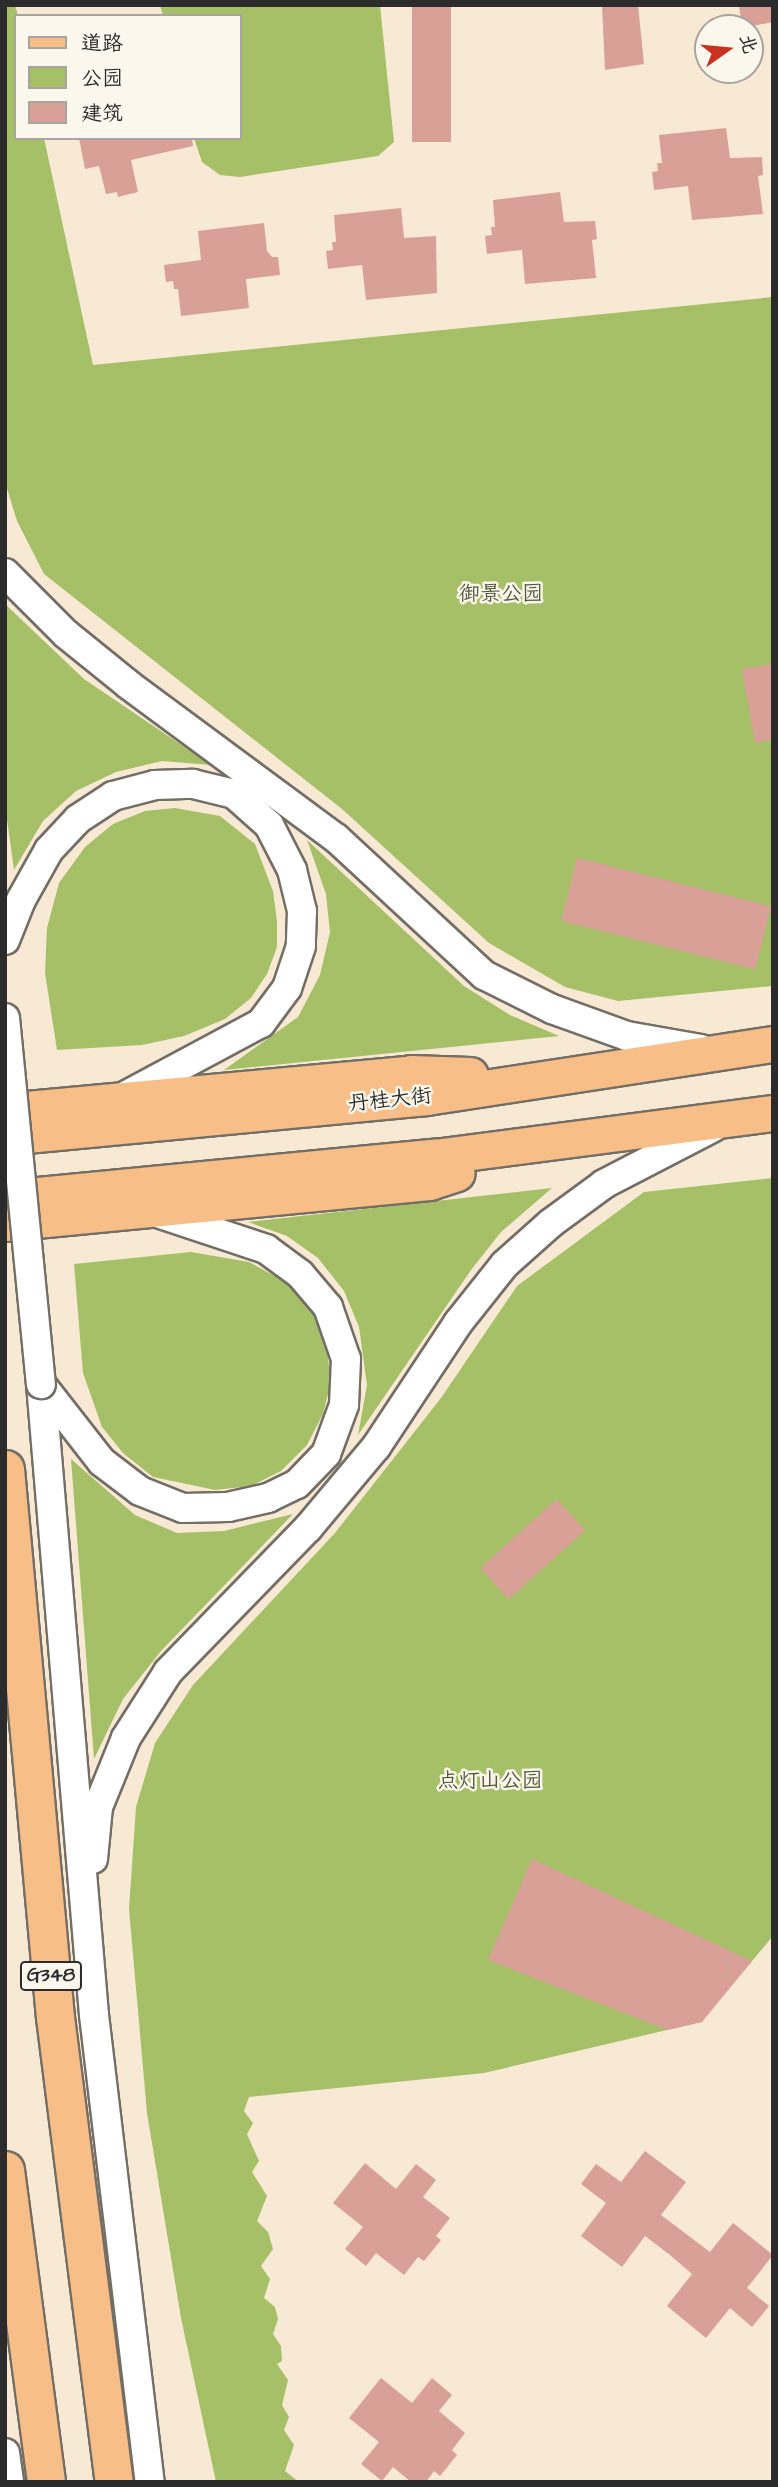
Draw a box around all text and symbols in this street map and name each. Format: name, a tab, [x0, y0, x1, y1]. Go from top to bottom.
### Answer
legend	[14, 14, 242, 140]
north arrow	[694, 14, 764, 84]
text: 道路	[81, 29, 123, 58]
text: 北	[732, 31, 763, 57]
text: 公园	[81, 64, 123, 93]
text: 建筑	[81, 99, 123, 128]
park label: 御景公园	[459, 581, 543, 607]
street label: 丹桂大街	[347, 1083, 433, 1117]
park label: 点灯山公园	[438, 1768, 542, 1794]
road number: G348	[20, 1960, 82, 1992]

